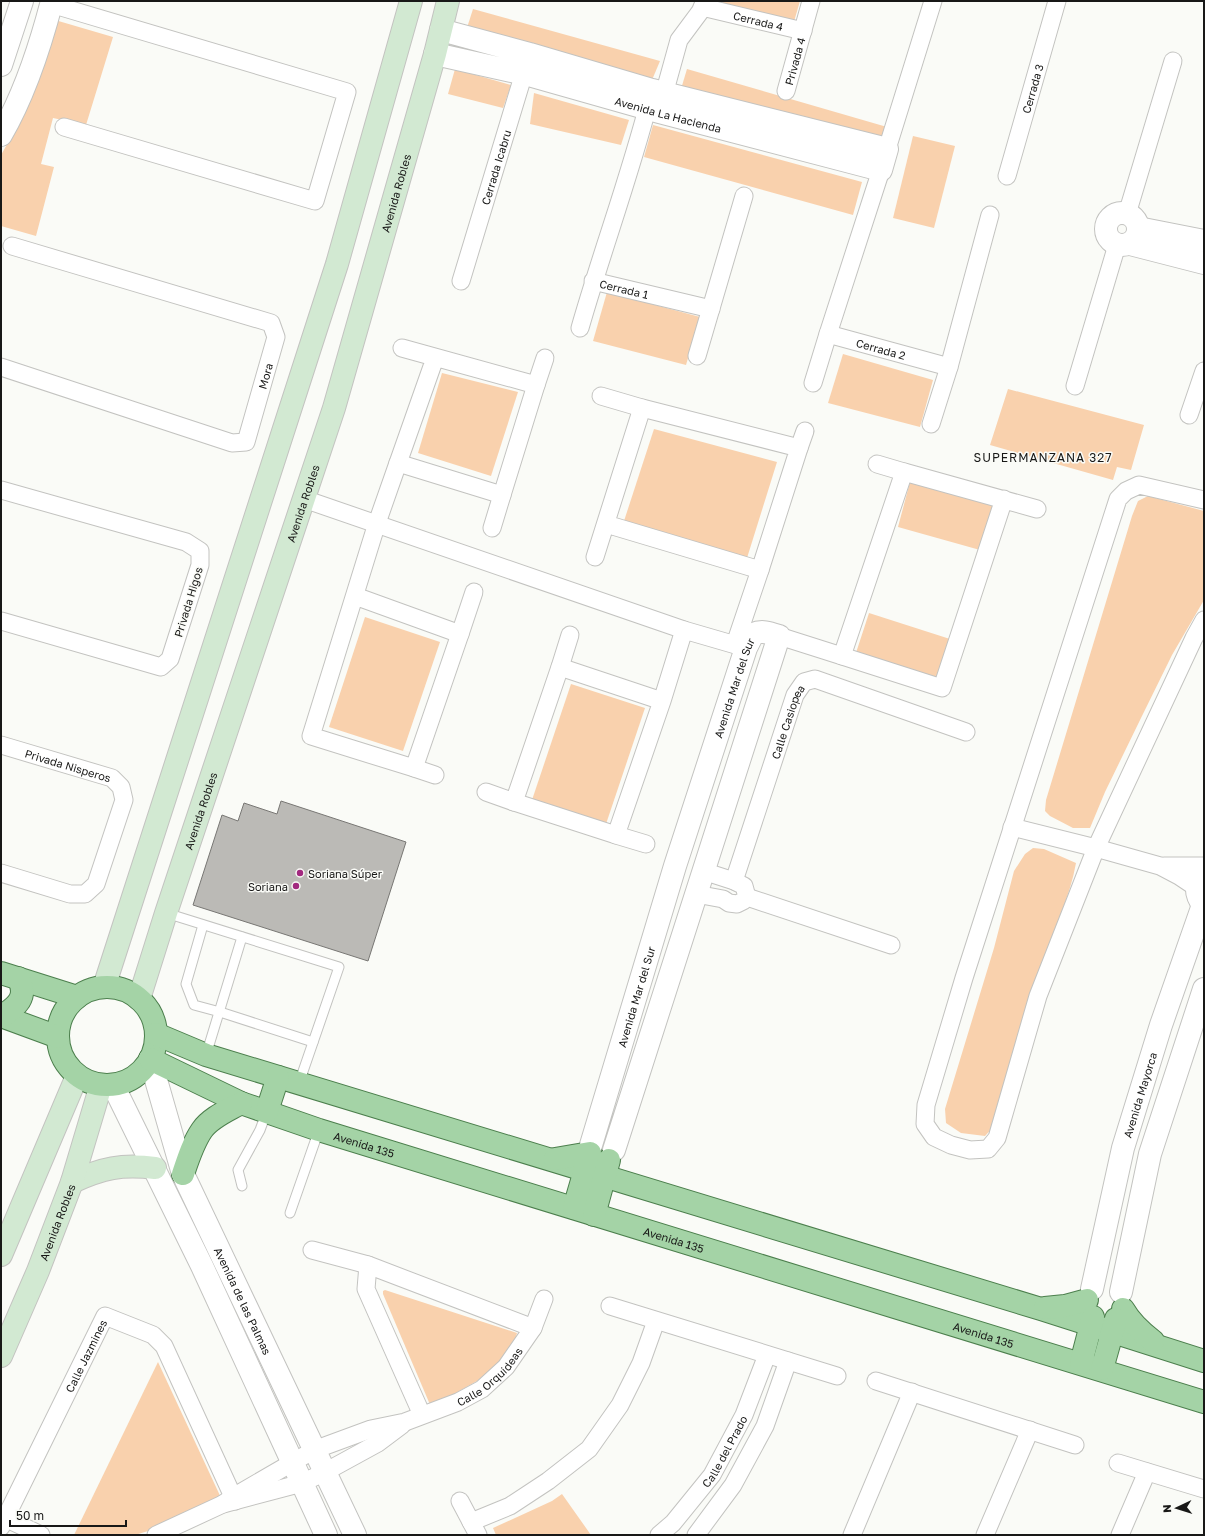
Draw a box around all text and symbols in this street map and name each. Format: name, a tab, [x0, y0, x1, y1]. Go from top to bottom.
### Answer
street label: Cerrada 4	[732, 8, 785, 33]
street label: Privada 4	[781, 36, 807, 86]
street label: Cerrada 3	[1019, 62, 1045, 115]
street label: Avenida La Hacienda	[614, 93, 723, 135]
street label: Cerrada Icabru	[478, 128, 513, 206]
street label: Avenida Robles	[378, 152, 413, 234]
street label: Cerrada 1	[598, 276, 650, 300]
street label: Cerrada 2	[855, 336, 907, 361]
street label: Mora	[255, 361, 275, 390]
district label: SUPERMANZANA 327	[973, 450, 1113, 465]
street label: Avenida Robles	[283, 463, 321, 544]
street label: Privada Higos	[171, 565, 205, 639]
street label: Avenida Mar del Sur	[711, 635, 757, 739]
street label: Calle Casiopea	[768, 682, 807, 761]
street label: Privada Nisperos	[23, 746, 113, 784]
street label: Avenida Robles	[181, 770, 219, 851]
place label: Soriana Súper	[308, 867, 383, 880]
marker: Soriana Súper	[295, 868, 305, 878]
place label: Soriana	[248, 880, 288, 893]
marker: Soriana	[291, 881, 301, 891]
street label: Avenida Mar del Sur	[614, 944, 657, 1049]
street label: Avenida Mayorca	[1120, 1050, 1159, 1139]
street label: Avenida 135	[332, 1128, 396, 1159]
street label: Avenida Robles	[36, 1182, 77, 1262]
street label: Avenida 135	[642, 1224, 706, 1255]
street label: Avenida de las Palmas	[212, 1245, 275, 1357]
street label: Calle Jazmines	[62, 1317, 109, 1394]
street label: Avenida 135	[952, 1319, 1016, 1350]
street label: Calle Orquideas	[454, 1344, 525, 1408]
street label: Calle del Prado	[699, 1413, 749, 1490]
north arrow	[1157, 1488, 1197, 1528]
scale bar	[10, 1502, 126, 1528]
text: N	[1160, 1504, 1173, 1513]
text: 50 m	[16, 1508, 44, 1523]

